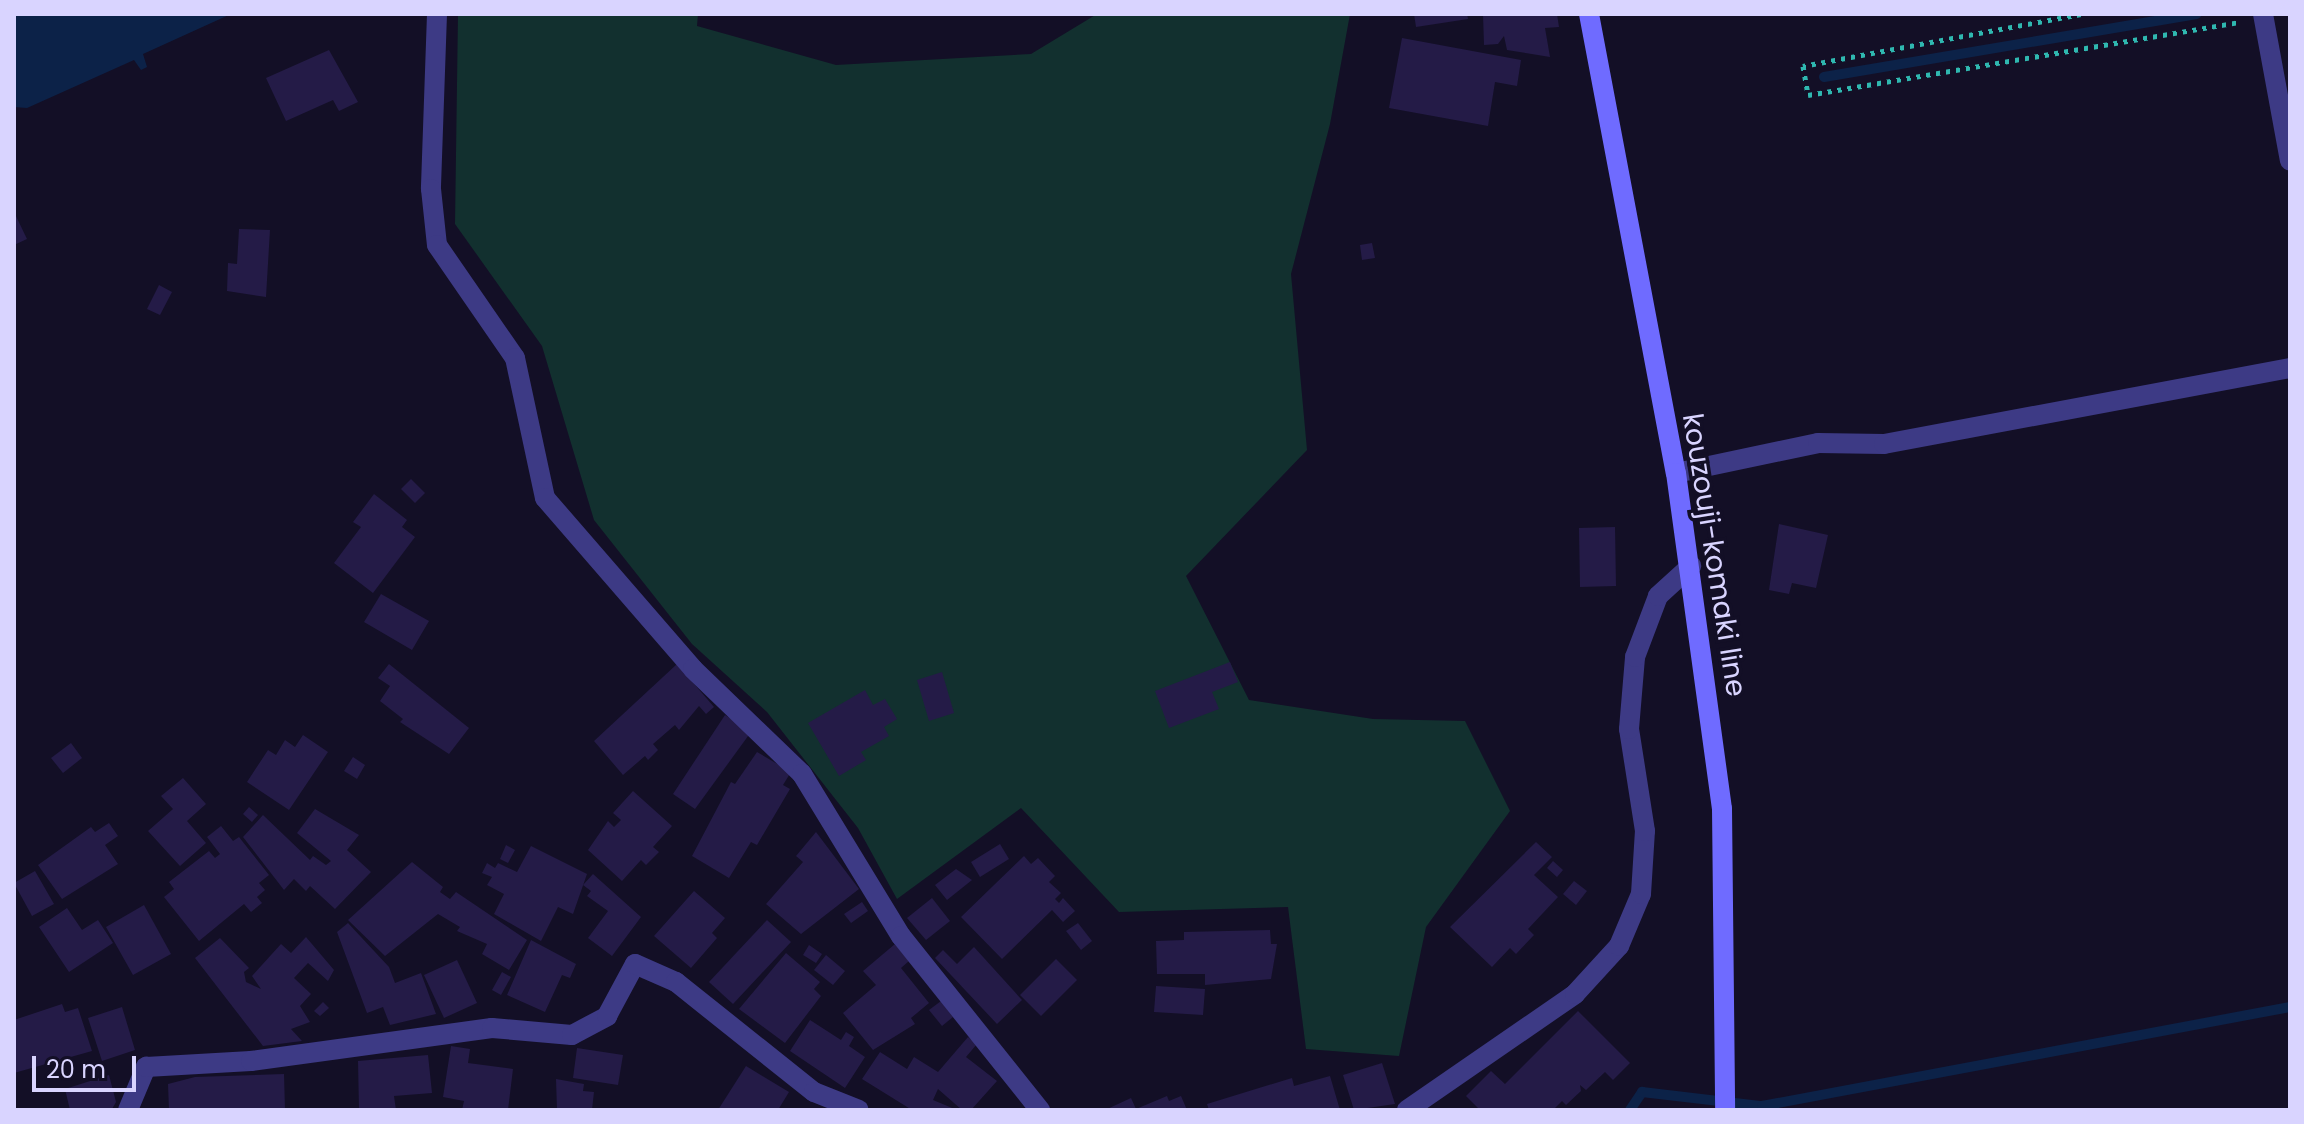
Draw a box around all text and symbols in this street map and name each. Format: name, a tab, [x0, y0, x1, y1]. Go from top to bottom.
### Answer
street label: kouzouji-komaki line	[1675, 411, 1753, 699]
scale bar	[36, 1040, 140, 1090]
text: 20 m	[46, 1053, 106, 1086]

